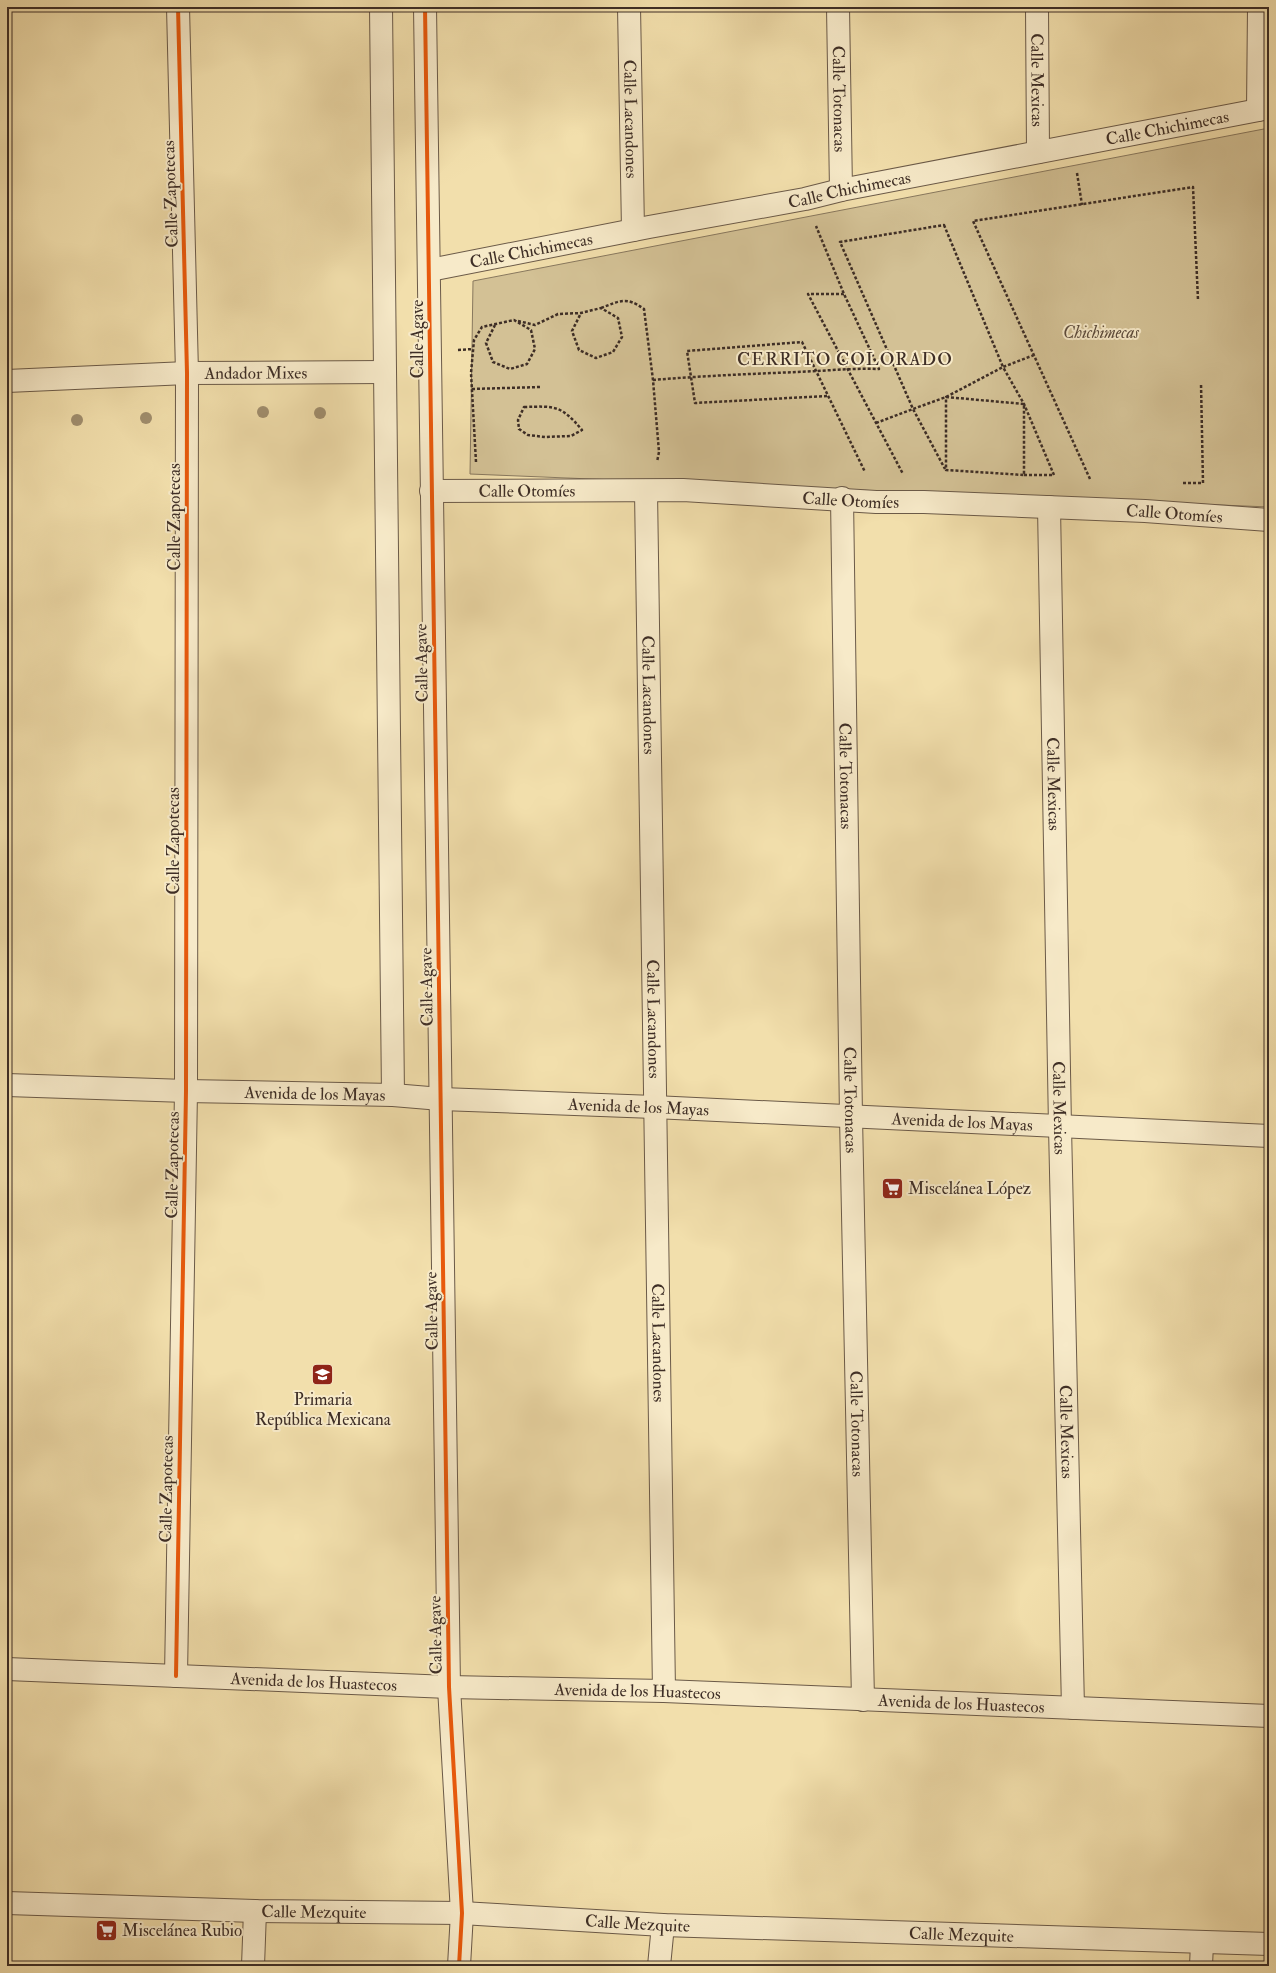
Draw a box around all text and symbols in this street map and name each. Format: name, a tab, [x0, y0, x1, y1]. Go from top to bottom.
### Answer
street label: Calle Mexicas	[1026, 33, 1048, 127]
street label: Calle Totonacas	[828, 46, 850, 153]
street label: Calle Lacandones	[619, 59, 642, 179]
street label: Calle Chichimecas	[1104, 106, 1231, 150]
street label: Calle Zapotecas	[158, 140, 184, 248]
street label: Calle Chichimecas	[786, 167, 913, 213]
street label: Calle Chichimecas	[468, 228, 595, 273]
street label: Calle Agave	[407, 300, 428, 378]
park label: Chichimecas	[1063, 322, 1139, 343]
district label: CERRITO COLORADO	[737, 348, 953, 371]
street label: Andador Mixes	[203, 362, 307, 384]
street label: Calle Zapotecas	[164, 463, 186, 571]
street label: Calle Otomíes	[479, 480, 576, 502]
street label: Calle Otomíes	[802, 487, 899, 513]
street label: Calle Otomíes	[1126, 500, 1224, 528]
street label: Calle Agave	[410, 623, 433, 703]
street label: Calle Lacandones	[637, 635, 660, 755]
street label: Calle Totonacas	[834, 723, 857, 830]
street label: Calle Mexicas	[1042, 737, 1065, 831]
street label: Calle Zapotecas	[163, 787, 185, 895]
street label: Calle Agave	[415, 947, 438, 1027]
street label: Calle Lacandones	[642, 959, 665, 1079]
street label: Calle Totonacas	[839, 1047, 862, 1154]
street label: Calle Mexicas	[1048, 1061, 1071, 1155]
street label: Avenida de los Mayas	[243, 1082, 386, 1107]
street label: Avenida de los Mayas	[567, 1094, 710, 1121]
street label: Avenida de los Mayas	[890, 1108, 1033, 1136]
street label: Calle Zapotecas	[161, 1111, 185, 1219]
supermarket icon: Miscelánea López	[879, 1175, 905, 1201]
place label: Miscelánea López	[908, 1178, 1031, 1200]
street label: Calle Agave	[420, 1271, 443, 1351]
street label: Calle Lacandones	[647, 1283, 670, 1403]
school or university icon: Primaria República Mexicana	[310, 1362, 336, 1388]
street label: Calle Totonacas	[845, 1370, 868, 1477]
street label: Calle Mexicas	[1055, 1385, 1078, 1479]
place label: Primaria República Mexicana	[255, 1389, 392, 1431]
street label: Calle Zapotecas	[155, 1435, 179, 1543]
street label: Calle Agave	[424, 1595, 447, 1675]
street label: Avenida de los Huastecos	[229, 1668, 398, 1696]
street label: Avenida de los Huastecos	[553, 1679, 721, 1704]
street label: Avenida de los Huastecos	[877, 1690, 1045, 1718]
street label: Calle Mezquite	[261, 1901, 366, 1923]
street label: Calle Mezquite	[584, 1910, 690, 1937]
supermarket icon: Miscelánea Rubio	[93, 1917, 119, 1943]
place label: Miscelánea Rubio	[122, 1920, 242, 1941]
street label: Calle Mezquite	[909, 1923, 1014, 1947]

